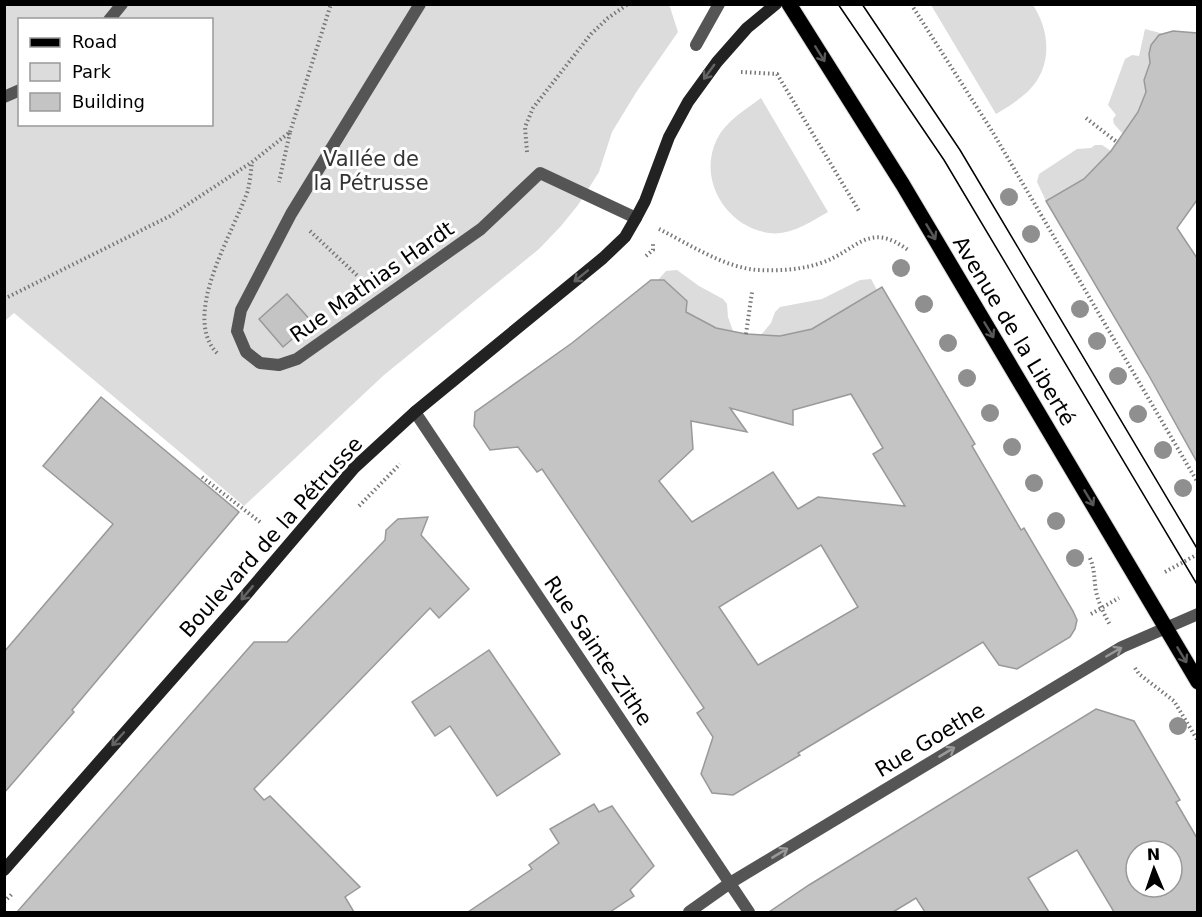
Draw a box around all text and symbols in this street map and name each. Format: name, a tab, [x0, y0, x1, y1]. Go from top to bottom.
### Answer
legend	[18, 18, 213, 126]
text: Road	[72, 31, 117, 52]
one-way arrow	[815, 45, 827, 62]
text: Park	[72, 61, 111, 82]
one-way arrow	[703, 64, 716, 80]
text: Building	[72, 91, 145, 112]
park label: Vallée de la Pétrusse	[313, 147, 429, 195]
street label: Rue Mathias Hardt	[286, 217, 458, 347]
one-way arrow	[926, 223, 938, 240]
street label: Avenue de la Liberté	[948, 232, 1080, 430]
one-way arrow	[573, 270, 589, 283]
one-way arrow	[984, 321, 996, 338]
street label: Boulevard de la Pétrusse	[175, 432, 367, 642]
one-way arrow	[1083, 489, 1095, 506]
street label: Rue Sainte-Zithe	[539, 572, 657, 730]
one-way arrow	[241, 585, 254, 601]
one-way arrow	[1105, 645, 1122, 657]
one-way arrow	[1176, 646, 1188, 663]
street label: Rue Goethe	[871, 698, 989, 782]
one-way arrow	[111, 731, 125, 746]
one-way arrow	[938, 746, 955, 758]
north arrow	[1124, 839, 1184, 899]
text: N	[1146, 845, 1161, 864]
one-way arrow	[771, 846, 788, 858]

